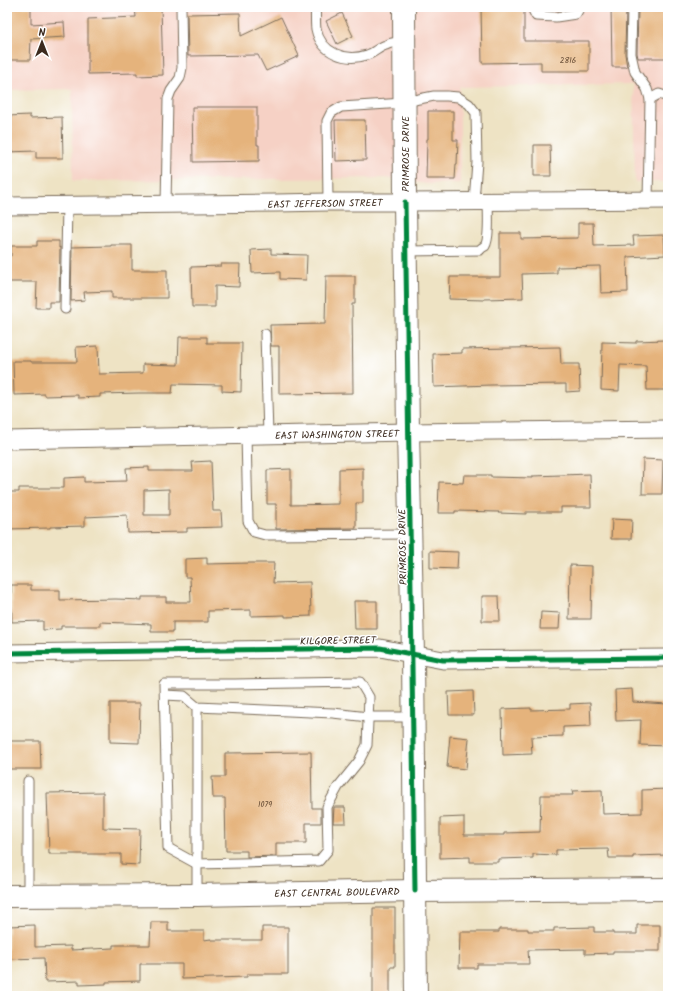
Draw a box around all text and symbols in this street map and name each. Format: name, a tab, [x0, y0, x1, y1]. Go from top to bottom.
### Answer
north arrow	[22, 22, 62, 62]
text: N	[39, 24, 46, 42]
house number: 2816	[560, 54, 576, 67]
street label: PRIMROSE DRIVE	[398, 115, 414, 192]
street label: EAST JEFFERSON STREET	[267, 195, 384, 213]
street label: EAST WASHINGTON STREET	[275, 426, 401, 444]
street label: PRIMROSE DRIVE	[394, 508, 412, 585]
street label: KILGORE STREET	[300, 632, 378, 650]
house number: 1079	[258, 798, 272, 811]
street label: EAST CENTRAL BOULEVARD	[274, 884, 400, 902]

